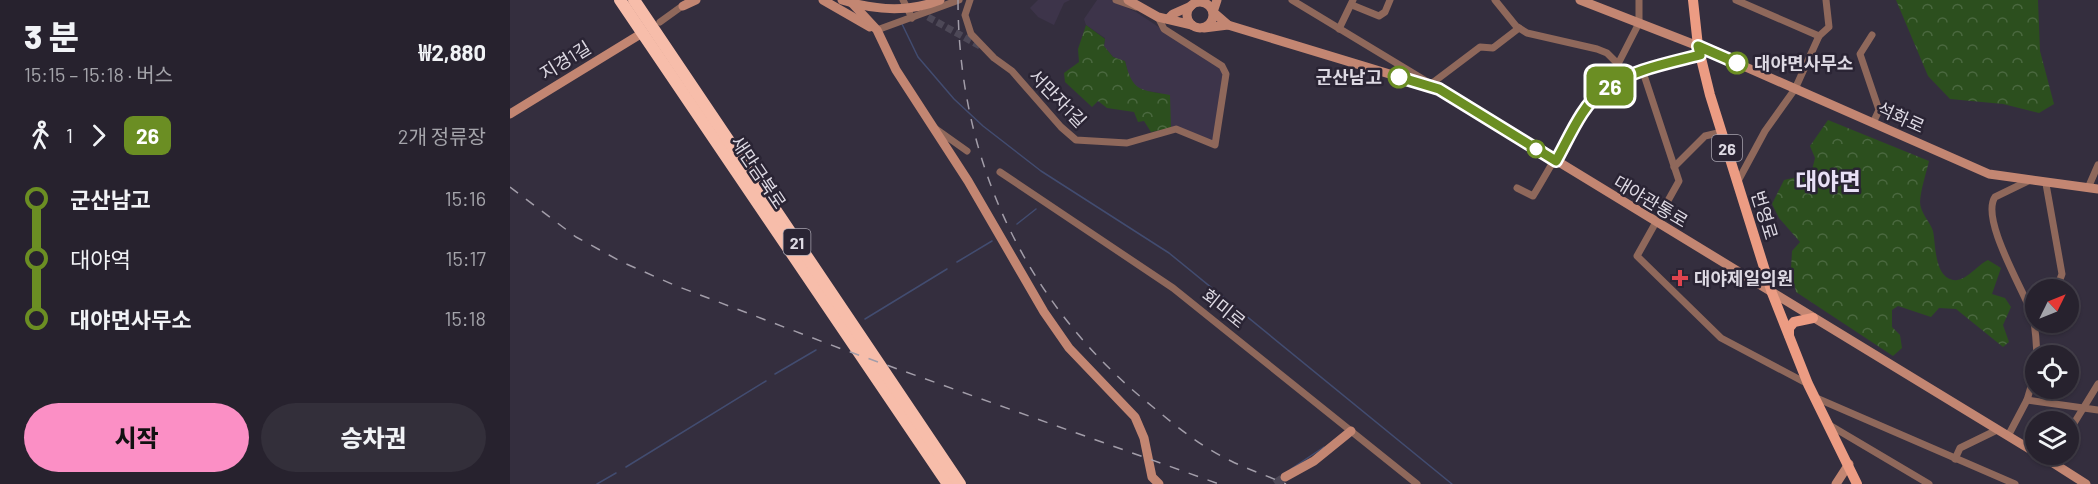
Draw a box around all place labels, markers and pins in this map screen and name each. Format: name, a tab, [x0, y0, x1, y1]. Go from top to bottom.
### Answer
marker: 대야면사무소	[1726, 52, 1748, 74]
place label: 대야면사무소	[1754, 52, 1853, 74]
place label: 군산남고	[1316, 66, 1382, 88]
marker: 군산남고	[1388, 66, 1410, 88]
unlabelled marker	[1527, 140, 1545, 158]
place label: 대야제일의원	[1694, 267, 1793, 289]
marker: 대야제일의원	[1671, 269, 1689, 287]

